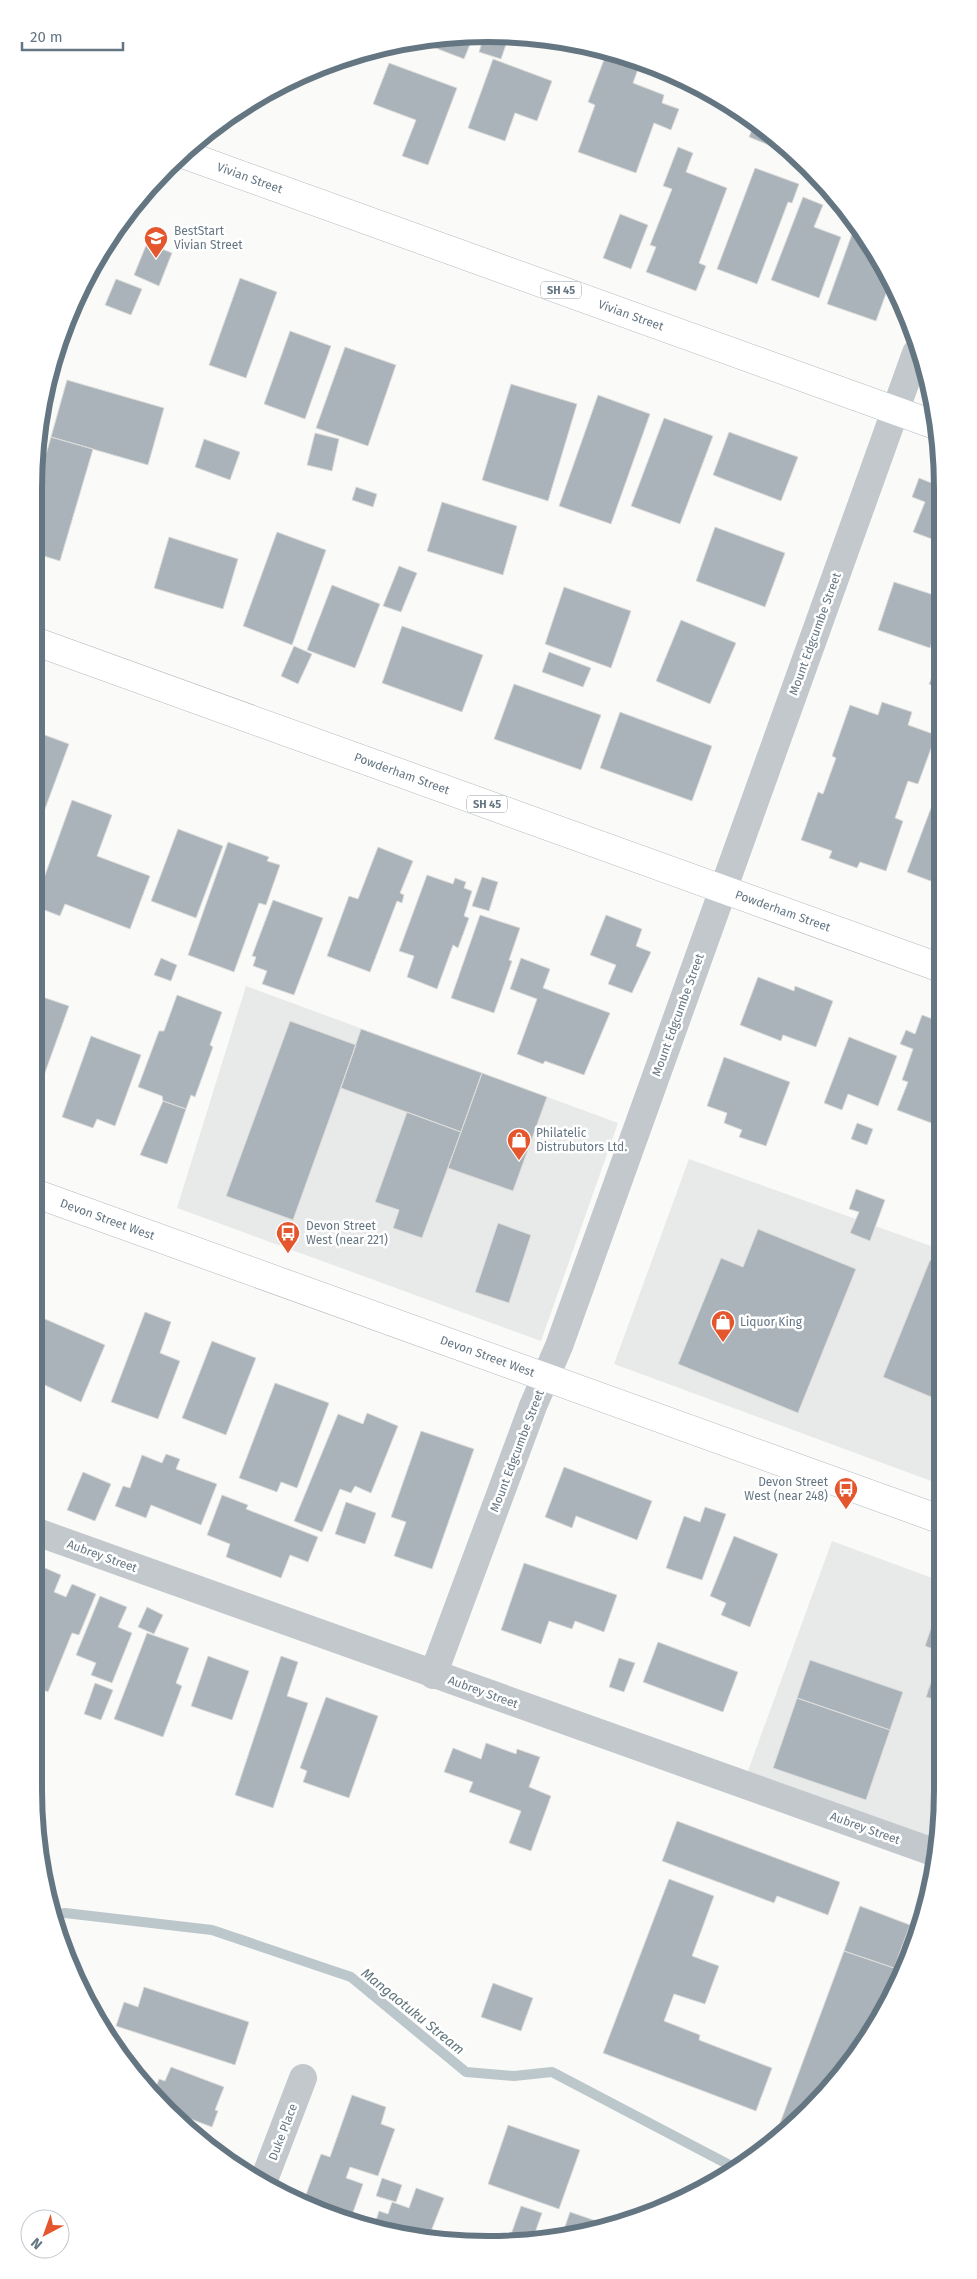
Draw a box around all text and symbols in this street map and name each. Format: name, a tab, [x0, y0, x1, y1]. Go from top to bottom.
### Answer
scale bar	[22, 20, 124, 52]
text: 20 m	[30, 28, 63, 46]
street label: Vivian Street	[215, 160, 285, 197]
place label: BestStart Vivian Street	[174, 224, 243, 252]
school or university icon: BestStart Vivian Street	[143, 225, 169, 259]
road number: SH 45	[541, 282, 581, 298]
street label: Vivian Street	[596, 297, 666, 334]
street label: Mount Edgcumbe Street	[786, 570, 844, 697]
street label: Powderham Street	[352, 750, 452, 797]
road number: SH 45	[467, 796, 507, 812]
street label: Powderham Street	[733, 887, 833, 935]
street label: Mount Edgcumbe Street	[649, 951, 707, 1078]
place label: Philatelic Distrubutors Ltd.	[536, 1126, 627, 1154]
shop icon: Philatelic Distrubutors Ltd.	[506, 1127, 532, 1161]
street label: Devon Street West	[58, 1196, 157, 1243]
place label: Devon Street West (near 221)	[306, 1219, 388, 1247]
bus stop icon: Devon Street West (near 221)	[275, 1220, 301, 1254]
shop icon: Liquor King	[710, 1309, 736, 1343]
place label: Liquor King	[740, 1315, 803, 1329]
street label: Devon Street West	[438, 1333, 537, 1380]
street label: Mount Edgcumbe Street	[487, 1387, 547, 1514]
place label: Devon Street West (near 248)	[744, 1475, 829, 1503]
bus stop icon: Devon Street West (near 248)	[833, 1476, 859, 1510]
street label: Aubrey Street	[65, 1537, 139, 1575]
street label: Aubrey Street	[446, 1673, 520, 1711]
street label: Aubrey Street	[828, 1809, 902, 1847]
water label: Mangaotuku Stream	[358, 1965, 468, 2058]
street label: Duke Place	[266, 2102, 300, 2162]
north arrow	[20, 2209, 70, 2259]
text: N	[28, 2234, 46, 2253]

